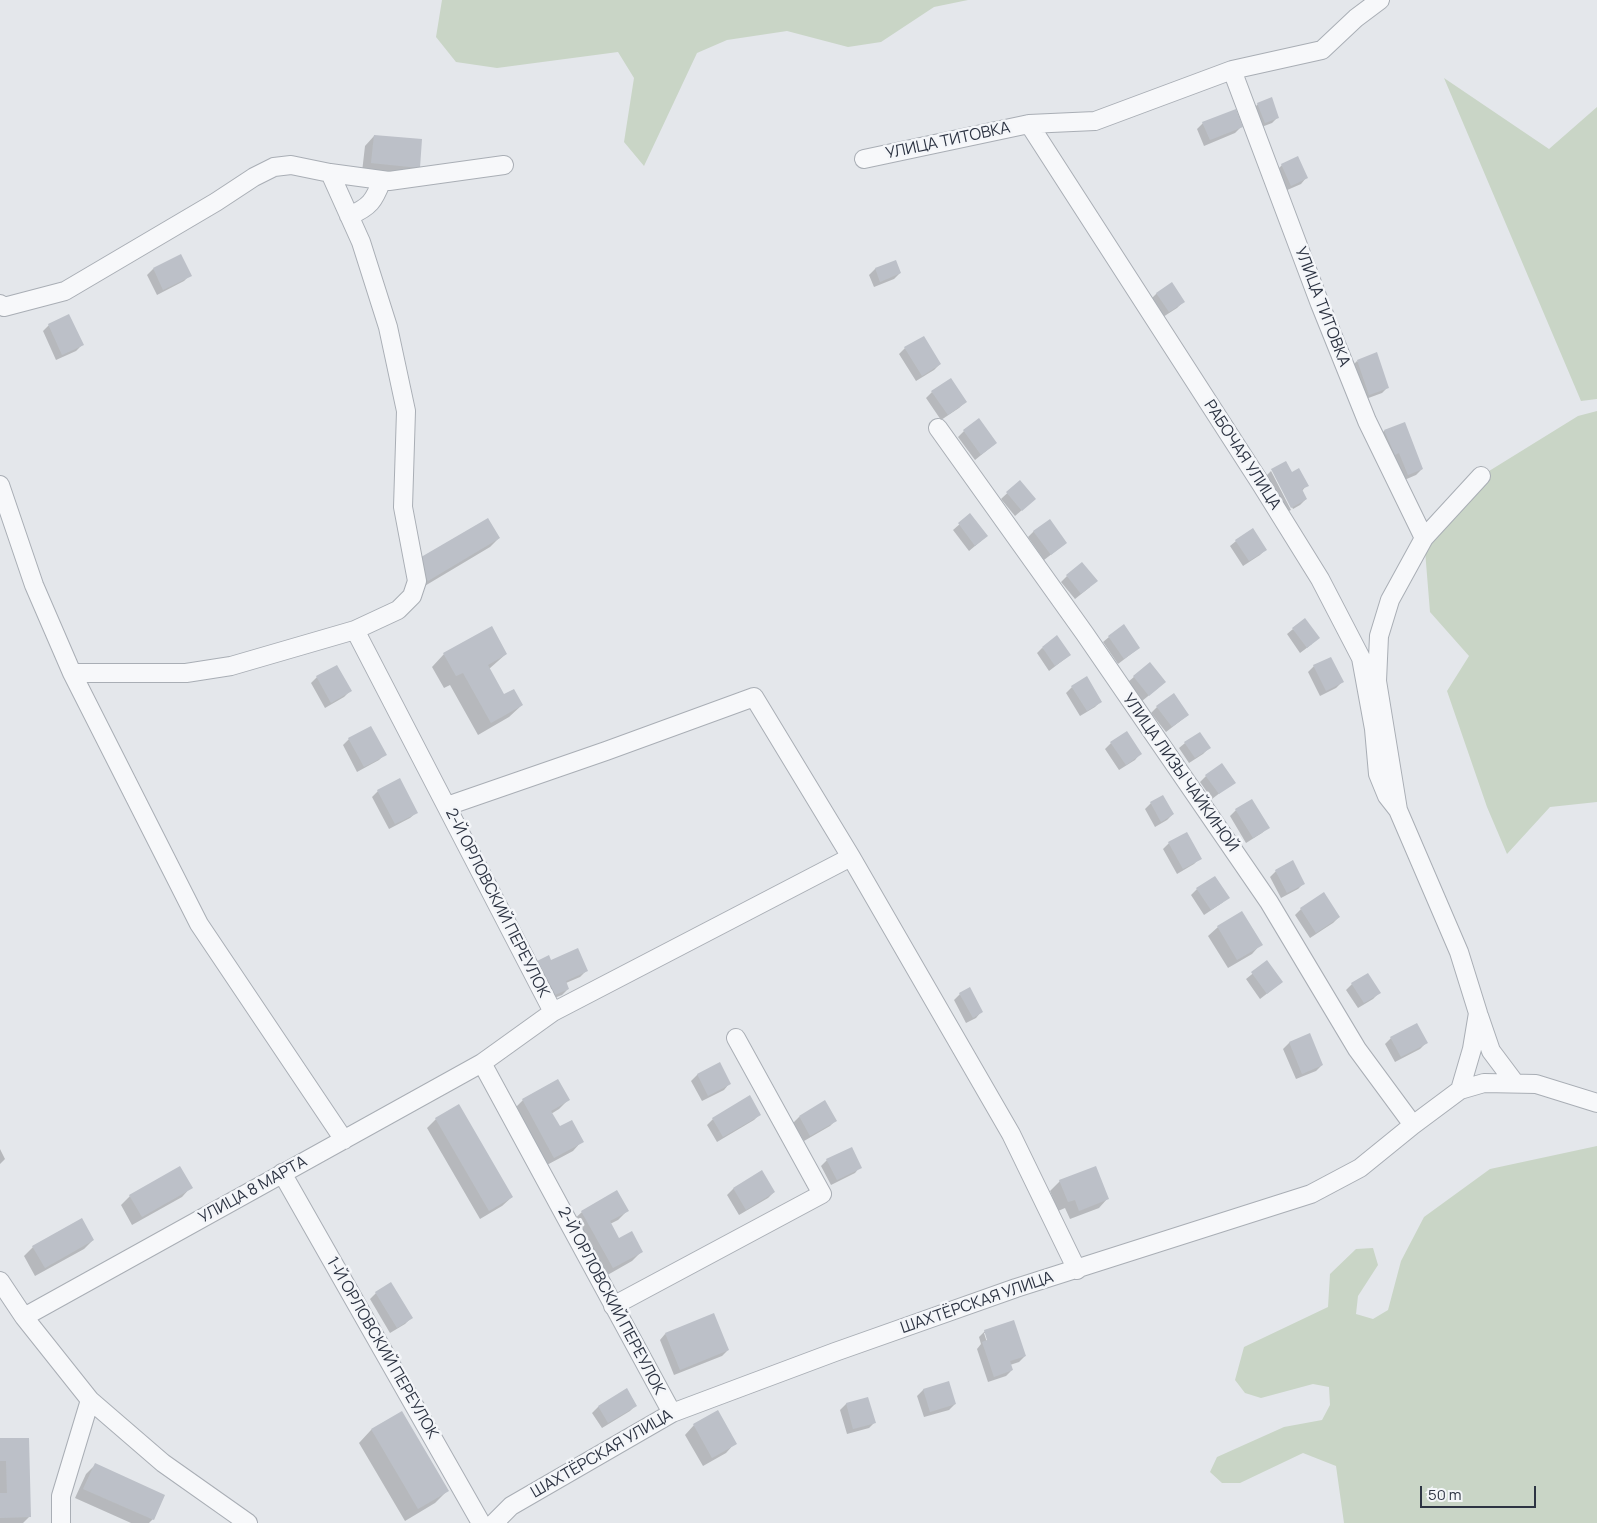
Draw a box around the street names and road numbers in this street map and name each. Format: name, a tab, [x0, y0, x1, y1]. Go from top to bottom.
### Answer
street label: УЛИЦА ТИТОВКА	[884, 118, 1012, 164]
street label: УЛИЦА ТИТОВКА	[1290, 244, 1354, 370]
street label: РАБОЧАЯ УЛИЦА	[1199, 396, 1285, 514]
street label: УЛИЦА ЛИЗЫ ЧАЙКИНОЙ	[1118, 690, 1242, 856]
street label: 2-Й ОРЛОВСКИЙ ПЕРЕУЛОК	[441, 805, 553, 1001]
street label: УЛИЦА 8 МАРТА	[195, 1152, 311, 1228]
street label: 2-Й ОРЛОВСКИЙ ПЕРЕУЛОК	[553, 1204, 669, 1398]
street label: 1-Й ОРЛОВСКИЙ ПЕРЕУЛОК	[322, 1254, 442, 1442]
street label: ШАХТЁРСКАЯ УЛИЦА	[898, 1268, 1056, 1338]
street label: ШАХТЁРСКАЯ УЛИЦА	[528, 1406, 676, 1502]

